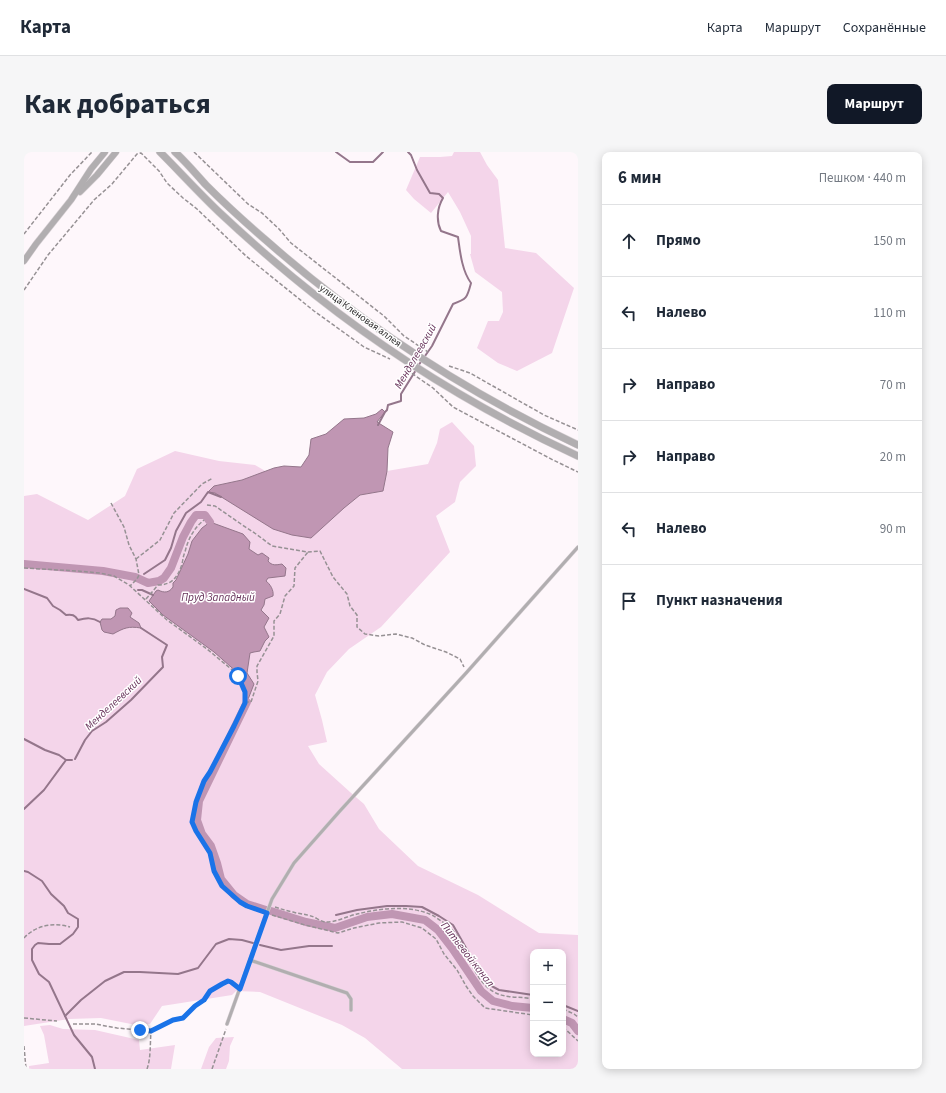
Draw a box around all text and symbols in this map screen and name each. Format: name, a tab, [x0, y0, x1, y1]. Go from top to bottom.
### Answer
text: Карта	[20, 14, 71, 41]
text: Карта	[707, 18, 743, 38]
text: Маршрут	[765, 18, 821, 38]
text: Сохранённые	[843, 18, 926, 38]
text: Как добраться	[24, 84, 211, 124]
button: Маршрут	[827, 84, 922, 124]
text: 6 мин	[618, 166, 661, 190]
text: Пешком · 440 m	[819, 169, 906, 187]
icon: ahead	[618, 230, 640, 252]
text: Прямо	[656, 230, 701, 251]
text: 150 m	[873, 232, 906, 250]
street label: улица Кленовая аллея	[316, 281, 404, 350]
icon: left	[618, 302, 640, 324]
text: Налево	[656, 302, 707, 323]
text: 110 m	[873, 304, 906, 322]
water label: Менделеевский	[391, 321, 440, 392]
icon: right	[618, 374, 640, 396]
text: Направо	[656, 374, 715, 395]
text: 70 m	[880, 376, 906, 394]
icon: right	[618, 446, 640, 468]
text: Направо	[656, 446, 715, 467]
text: 20 m	[880, 448, 906, 466]
icon: left	[618, 518, 640, 540]
text: Налево	[656, 518, 707, 539]
text: 90 m	[880, 520, 906, 538]
water label: Пруд Западный	[181, 590, 255, 605]
icon: arrive	[618, 590, 640, 612]
text: Пункт назначения	[656, 590, 783, 611]
route start	[229, 667, 247, 685]
water label: Менделеевский	[82, 673, 145, 734]
water label: Питьевой канал	[437, 919, 498, 990]
map controls	[530, 949, 566, 1057]
button: +	[530, 949, 566, 985]
button: −	[530, 985, 566, 1021]
route end	[131, 1021, 149, 1039]
button: layers	[530, 1021, 566, 1057]

